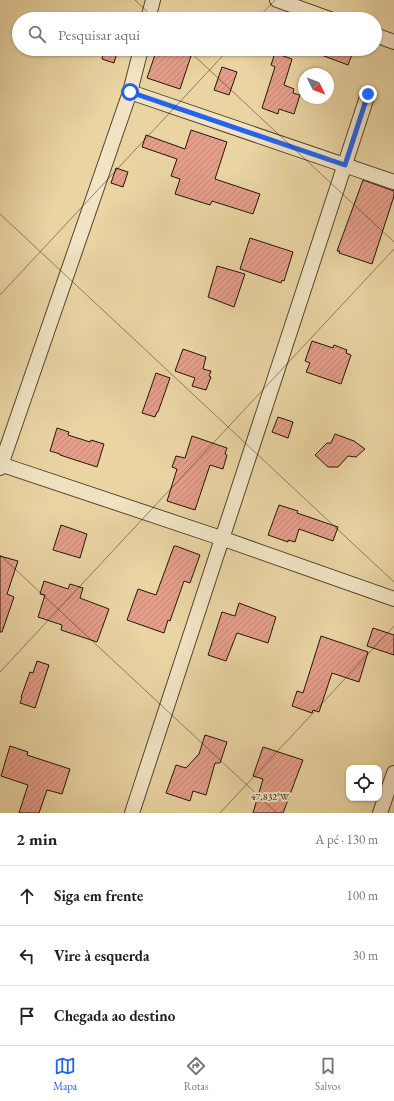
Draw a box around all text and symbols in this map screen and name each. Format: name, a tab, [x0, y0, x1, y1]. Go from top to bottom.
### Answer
search box	[12, 12, 382, 56]
icon: search	[26, 23, 48, 45]
text: Pesquisar aqui	[58, 25, 140, 44]
north arrow	[298, 68, 334, 104]
route start	[121, 83, 139, 101]
route end	[359, 85, 377, 103]
map controls	[346, 765, 382, 801]
button: locate	[346, 765, 382, 801]
text: 47.832°W	[251, 790, 290, 803]
text: 2 min	[16, 828, 57, 850]
text: A pé · 130 m	[315, 831, 378, 848]
icon: ahead	[16, 885, 38, 907]
text: Siga em frente	[54, 886, 143, 905]
text: 100 m	[347, 887, 378, 904]
icon: left	[16, 945, 38, 967]
text: Vire à esquerda	[54, 946, 150, 965]
text: 30 m	[353, 947, 378, 964]
icon: arrive	[16, 1005, 38, 1027]
text: Chegada ao destino	[54, 1006, 175, 1025]
tab: Mapa	[53, 1055, 77, 1093]
tab: Rotas	[184, 1055, 208, 1093]
tab: Salvos	[315, 1055, 341, 1093]

